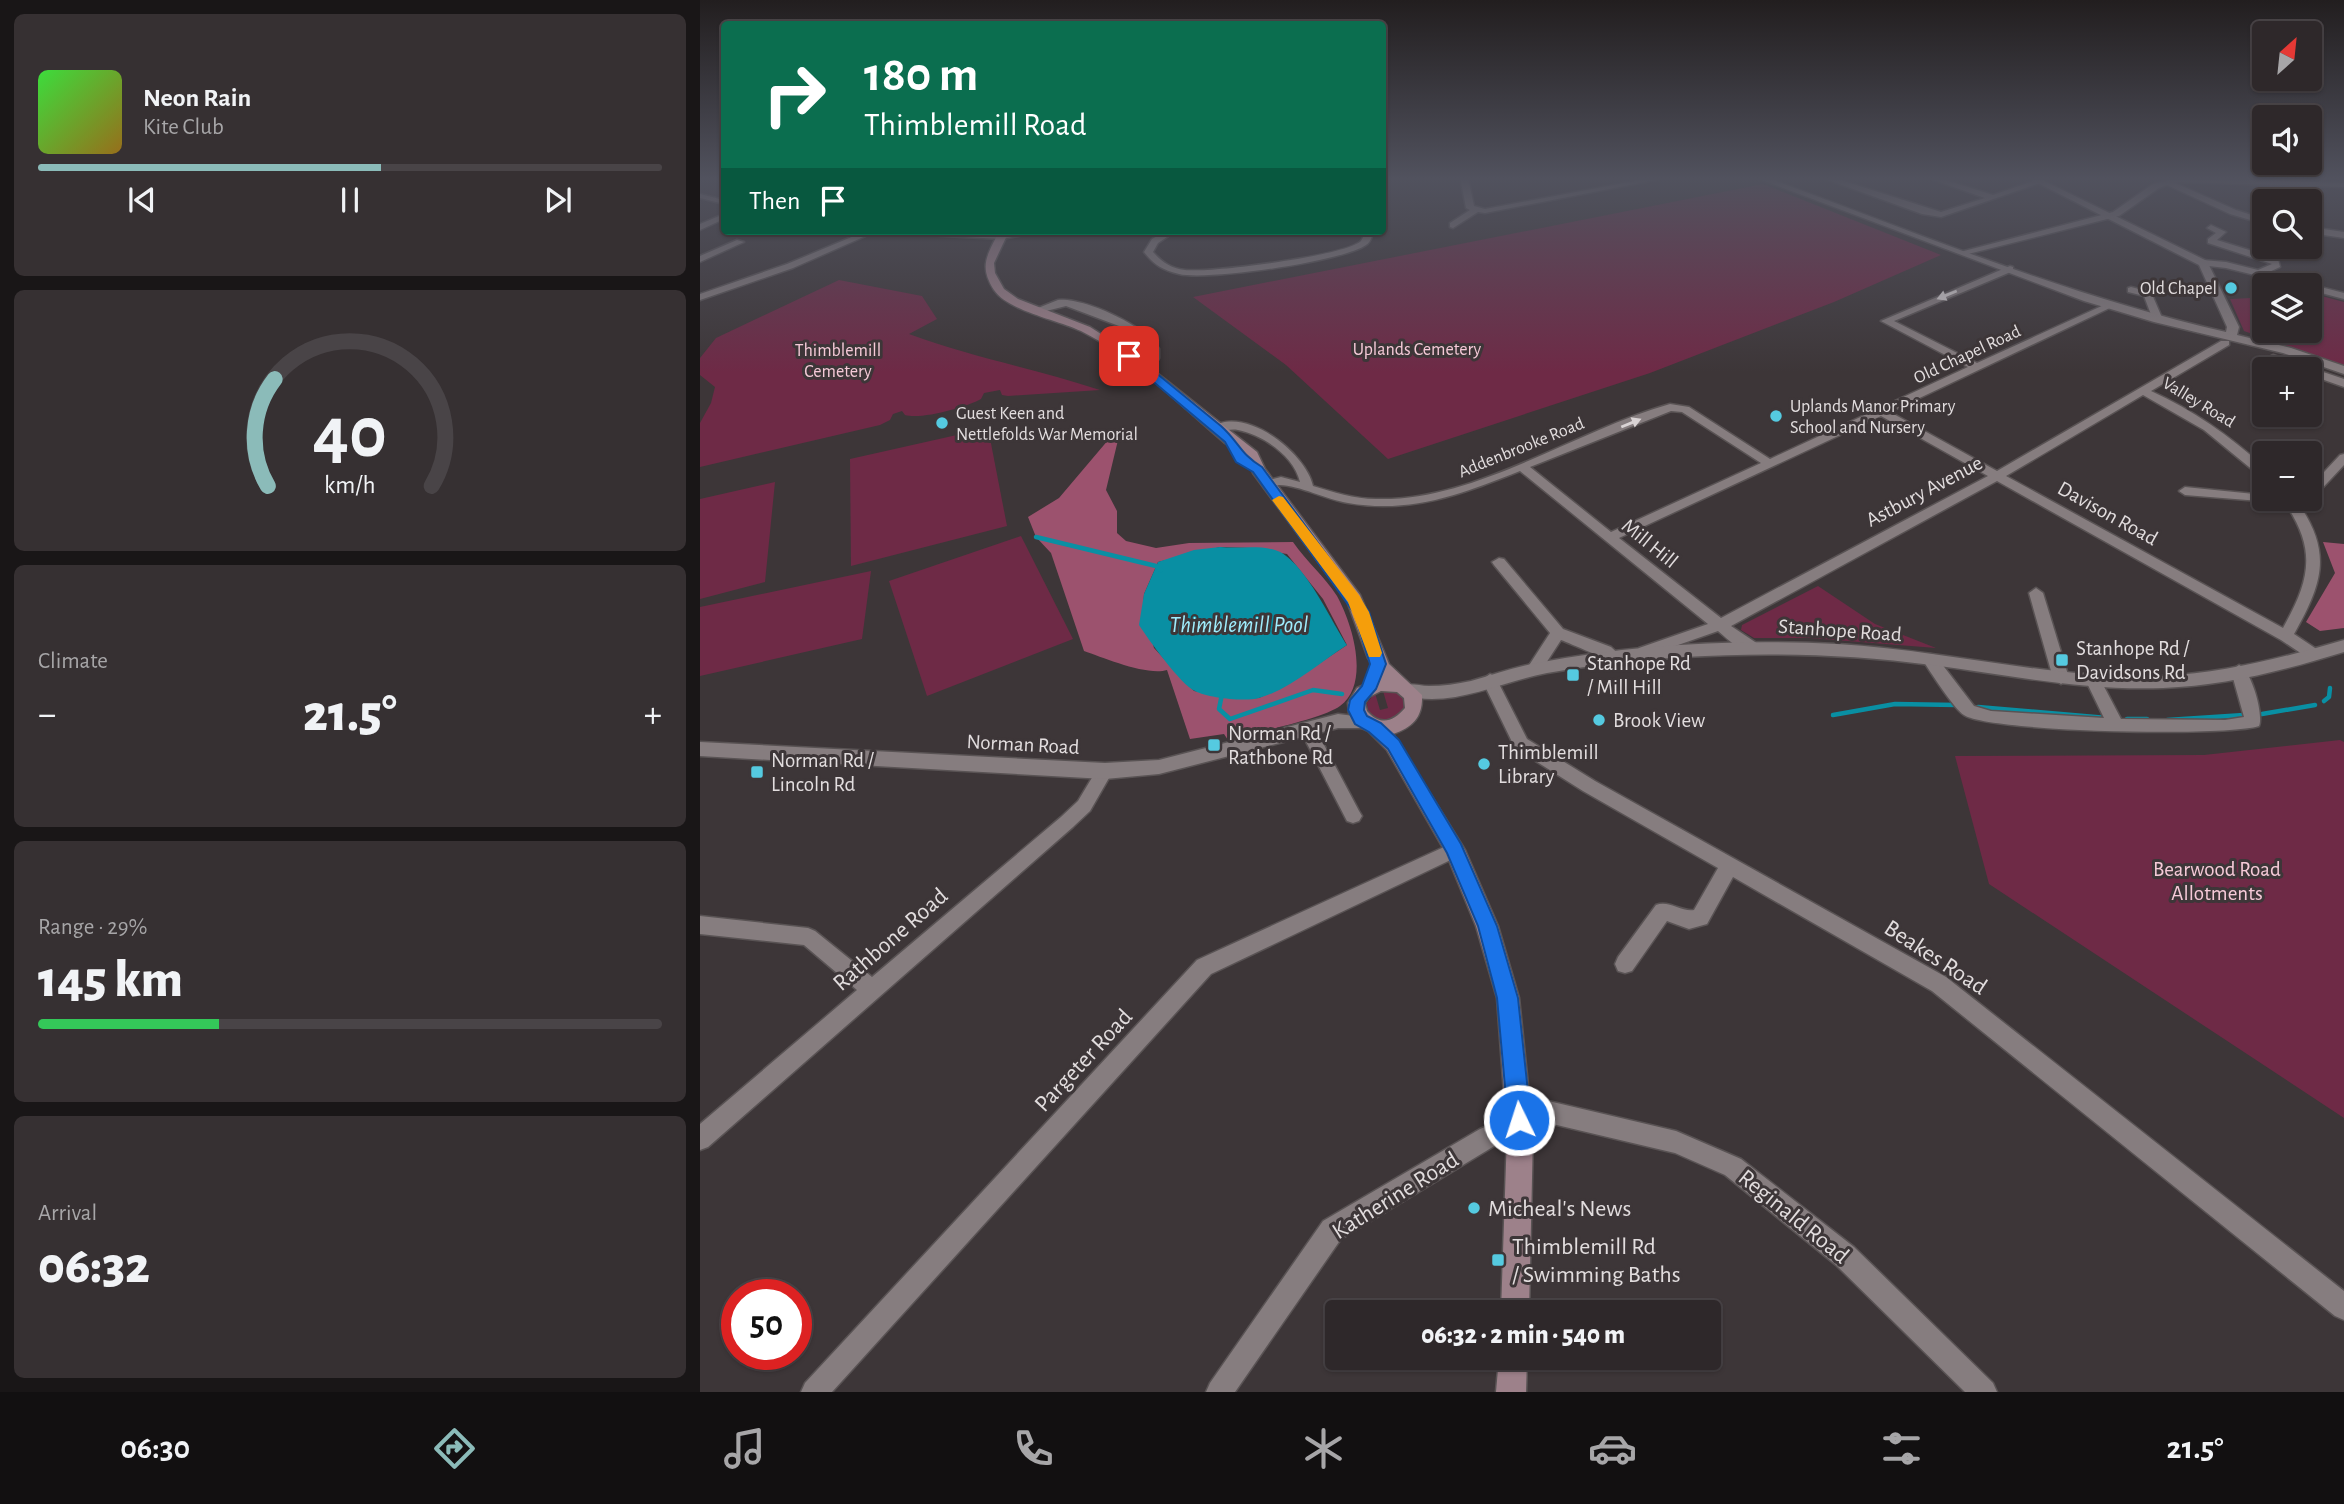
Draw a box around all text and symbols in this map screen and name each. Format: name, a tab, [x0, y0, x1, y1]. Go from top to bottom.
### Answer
north arrow	[2252, 21, 2322, 91]
map controls	[2252, 21, 2322, 511]
icon: right	[749, 49, 840, 140]
text: 180 m	[864, 51, 978, 100]
text: Neon Rain	[143, 85, 251, 111]
button: sound	[2252, 105, 2322, 175]
text: Thimblemill Road	[864, 109, 1087, 141]
text: Kite Club	[143, 116, 224, 139]
icon: previous	[123, 181, 161, 219]
icon: pause	[331, 181, 369, 219]
icon: next	[539, 181, 577, 219]
icon: arrive	[814, 182, 852, 220]
text: Then	[749, 188, 800, 214]
button: search	[2252, 189, 2322, 259]
button: layers	[2252, 273, 2322, 343]
place label: Old Chapel	[2140, 280, 2217, 298]
marker: Old Chapel	[2223, 280, 2239, 296]
one-way arrow	[1937, 289, 1958, 300]
street label: Old Chapel Road	[1911, 322, 2024, 388]
pin	[1099, 326, 1159, 386]
icon: arrive	[1110, 337, 1148, 375]
park label: Uplands Cemetery	[1353, 341, 1482, 359]
park label: Thimblemill Cemetery	[795, 342, 881, 381]
button: +	[2252, 357, 2322, 427]
street label: Valley Road	[2159, 374, 2238, 431]
place label: Uplands Manor Primary School and Nursery	[1790, 398, 1956, 437]
text: 40	[313, 399, 387, 472]
place label: Guest Keen and Nettlefolds War Memorial	[956, 405, 1138, 444]
marker: Uplands Manor Primary School and Nursery	[1768, 408, 1784, 424]
marker: Guest Keen and Nettlefolds War Memorial	[934, 415, 950, 431]
street label: Addenbrooke Road	[1456, 415, 1587, 481]
one-way arrow	[1621, 417, 1642, 428]
button: −	[2252, 441, 2322, 511]
street label: Astbury Avenue	[1863, 452, 1986, 531]
text: km/h	[324, 473, 376, 498]
street label: Davison Road	[2054, 477, 2161, 550]
street label: Mill Hill	[1618, 515, 1682, 572]
water label: Thimblemill Pool	[1170, 614, 1309, 637]
street label: Stanhope Road	[1777, 616, 1903, 645]
place label: Stanhope Rd / Davidsons Rd	[2076, 638, 2190, 683]
text: Climate	[38, 650, 108, 673]
marker: Stanhope Rd / Davidsons Rd	[2054, 652, 2070, 668]
place label: Stanhope Rd / Mill Hill	[1587, 653, 1691, 698]
marker: Stanhope Rd / Mill Hill	[1565, 667, 1581, 683]
text: 21.5°	[303, 688, 397, 740]
text: −	[38, 696, 56, 734]
text: +	[644, 696, 662, 734]
place label: Brook View	[1613, 710, 1705, 731]
marker: Brook View	[1591, 712, 1607, 728]
place label: Norman Rd / Rathbone Rd	[1228, 723, 1333, 768]
street label: Norman Road	[966, 731, 1080, 758]
marker: Norman Rd / Rathbone Rd	[1206, 737, 1222, 753]
place label: Thimblemill Library	[1498, 742, 1599, 787]
place label: Norman Rd / Lincoln Rd	[771, 750, 875, 795]
marker: Thimblemill Library	[1476, 756, 1492, 772]
marker: Norman Rd / Lincoln Rd	[749, 764, 765, 780]
park label: Bearwood Road Allotments	[2153, 859, 2281, 904]
street label: Rathbone Road	[829, 884, 953, 996]
text: Range · 29%	[38, 916, 147, 939]
street label: Beakes Road	[1880, 916, 1991, 1000]
text: 145 km	[38, 954, 183, 1006]
street label: Pargeter Road	[1030, 1005, 1137, 1117]
position arrow	[1482, 1083, 1556, 1157]
street label: Katherine Road	[1328, 1148, 1463, 1244]
street label: Reginald Road	[1734, 1165, 1853, 1268]
place label: Micheal's News	[1488, 1197, 1631, 1221]
marker: Micheal's News	[1466, 1200, 1482, 1216]
text: Arrival	[38, 1202, 97, 1225]
place label: Thimblemill Rd / Swimming Baths	[1512, 1235, 1681, 1287]
text: 06:32	[38, 1240, 150, 1292]
marker: Thimblemill Rd / Swimming Baths	[1490, 1252, 1506, 1268]
speed limit sign: 50	[721, 1279, 812, 1370]
text: 06:32 · 2 min · 540 m	[1421, 1322, 1625, 1348]
icon: directions	[430, 1424, 479, 1473]
icon: music	[720, 1424, 769, 1473]
icon: phone	[1009, 1424, 1058, 1473]
icon: climate	[1299, 1424, 1348, 1473]
icon: car	[1588, 1424, 1637, 1473]
icon: filters	[1877, 1424, 1926, 1473]
text: 06:30	[120, 1432, 190, 1464]
text: 21.5°	[2167, 1432, 2224, 1464]

